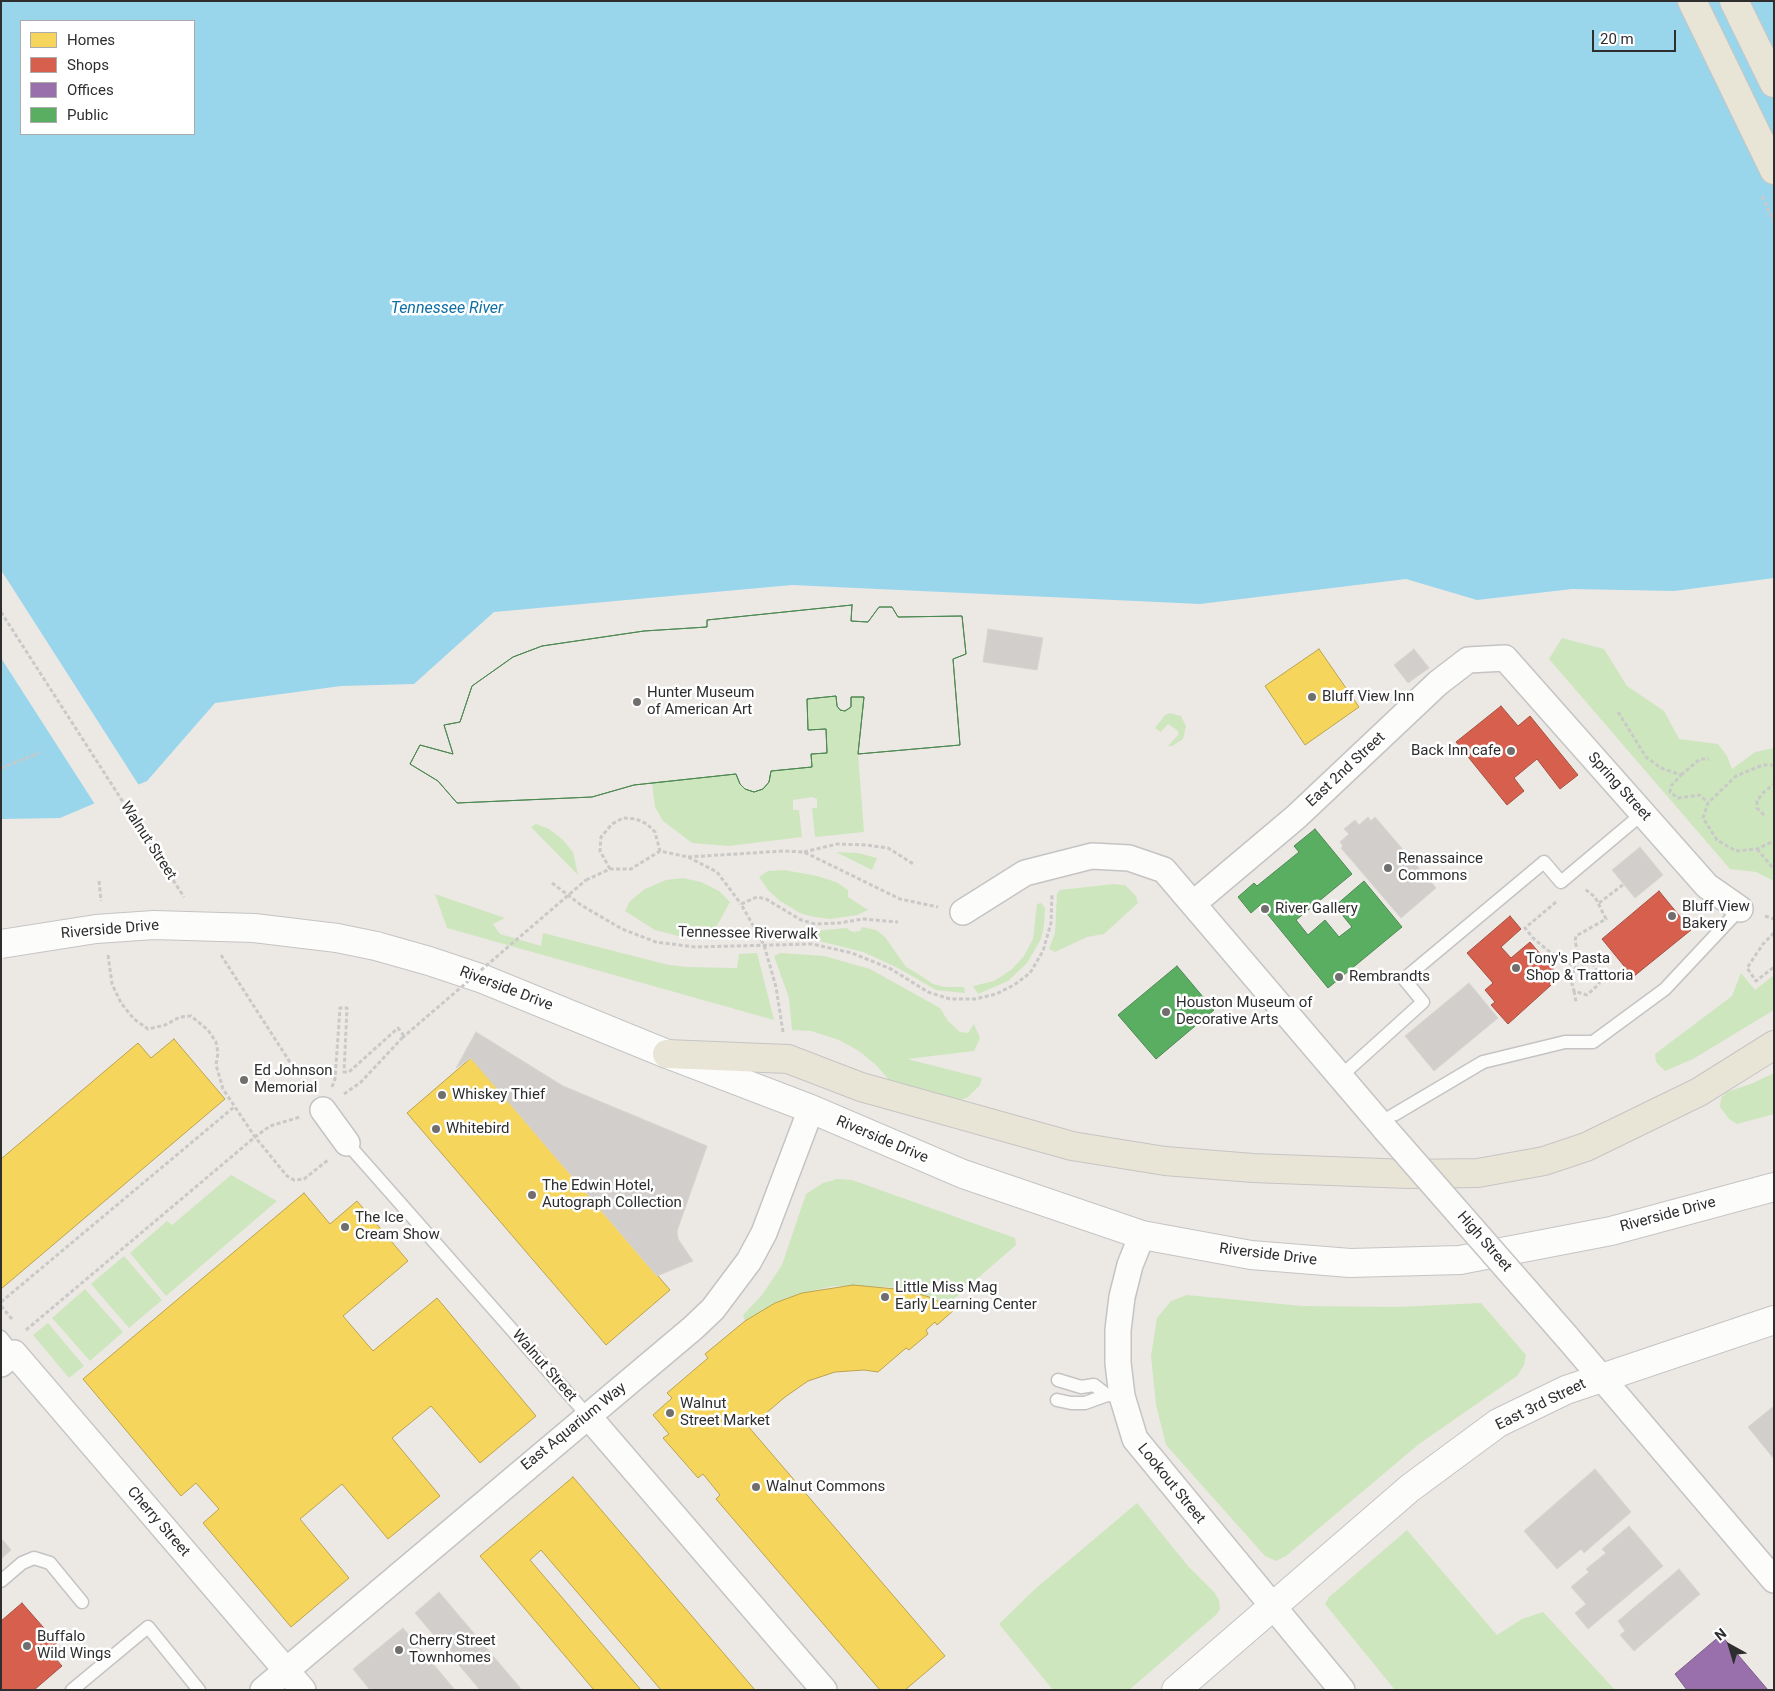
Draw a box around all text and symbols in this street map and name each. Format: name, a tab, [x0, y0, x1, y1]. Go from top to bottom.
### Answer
legend	[20, 20, 195, 135]
scale bar	[1595, 20, 1679, 52]
text: 20 m	[1600, 30, 1634, 48]
text: Homes	[67, 31, 115, 49]
text: Shops	[67, 56, 109, 74]
text: Offices	[67, 81, 114, 99]
text: Public	[67, 106, 108, 124]
water label: Tennessee River	[391, 299, 503, 319]
place label: Hunter Museum of American Art	[647, 684, 754, 719]
place label: Bluff View Inn	[1322, 688, 1414, 706]
marker: Bluff View Inn	[1306, 691, 1318, 703]
marker: Hunter Museum of American Art	[631, 696, 643, 708]
street label: East 2nd Street	[1303, 729, 1389, 811]
place label: Back Inn cafe	[1411, 742, 1501, 760]
marker: Back Inn cafe	[1505, 745, 1517, 757]
street label: Spring Street	[1584, 749, 1654, 825]
street label: Walnut Street	[116, 799, 180, 883]
place label: Renassaince Commons	[1398, 850, 1483, 885]
marker: Renassaince Commons	[1382, 862, 1394, 874]
place label: Bluff View Bakery	[1682, 898, 1750, 933]
place label: River Gallery	[1275, 900, 1358, 918]
marker: River Gallery	[1259, 903, 1271, 915]
marker: Bluff View Bakery	[1666, 910, 1678, 922]
street label: Riverside Drive	[60, 917, 160, 943]
street label: Tennessee Riverwalk	[678, 924, 818, 944]
place label: Tony's Pasta Shop & Trattoria	[1526, 950, 1633, 985]
marker: Tony's Pasta Shop & Trattoria	[1510, 962, 1522, 974]
street label: Riverside Drive	[457, 963, 555, 1015]
place label: Rembrandts	[1349, 968, 1430, 986]
marker: Rembrandts	[1333, 971, 1345, 983]
place label: Houston Museum of Decorative Arts	[1176, 994, 1313, 1029]
marker: Houston Museum of Decorative Arts	[1160, 1006, 1172, 1018]
place label: Ed Johnson Memorial	[254, 1062, 333, 1097]
marker: Ed Johnson Memorial	[238, 1074, 250, 1086]
place label: Whiskey Thief	[452, 1086, 545, 1104]
marker: Whiskey Thief	[436, 1089, 448, 1101]
street label: Riverside Drive	[833, 1113, 931, 1167]
place label: Whitebird	[446, 1120, 510, 1138]
marker: Whitebird	[430, 1123, 442, 1135]
place label: The Edwin Hotel, Autograph Collection	[542, 1177, 682, 1212]
marker: The Edwin Hotel, Autograph Collection	[526, 1189, 538, 1201]
street label: Riverside Drive	[1618, 1194, 1718, 1236]
street label: High Street	[1453, 1208, 1515, 1276]
place label: The Ice Cream Show	[355, 1209, 440, 1244]
marker: The Ice Cream Show	[339, 1221, 351, 1233]
street label: Riverside Drive	[1218, 1240, 1318, 1270]
place label: Little Miss Mag Early Learning Center	[895, 1279, 1037, 1314]
marker: Little Miss Mag Early Learning Center	[879, 1291, 891, 1303]
street label: Walnut Street	[508, 1326, 580, 1406]
street label: East 3rd Street	[1493, 1375, 1589, 1435]
street label: East Aquarium Way	[518, 1379, 630, 1475]
place label: Walnut Street Market	[680, 1395, 770, 1430]
marker: Walnut Street Market	[664, 1407, 676, 1419]
street label: Lookout Street	[1133, 1440, 1209, 1528]
place label: Walnut Commons	[766, 1478, 885, 1496]
marker: Walnut Commons	[750, 1481, 762, 1493]
street label: Cherry Street	[123, 1483, 193, 1561]
north arrow	[1705, 1621, 1755, 1671]
text: N	[1712, 1625, 1729, 1644]
place label: Buffalo Wild Wings	[37, 1628, 111, 1663]
place label: Cherry Street Townhomes	[409, 1632, 496, 1667]
marker: Buffalo Wild Wings	[21, 1640, 33, 1652]
marker: Cherry Street Townhomes	[393, 1644, 405, 1656]

